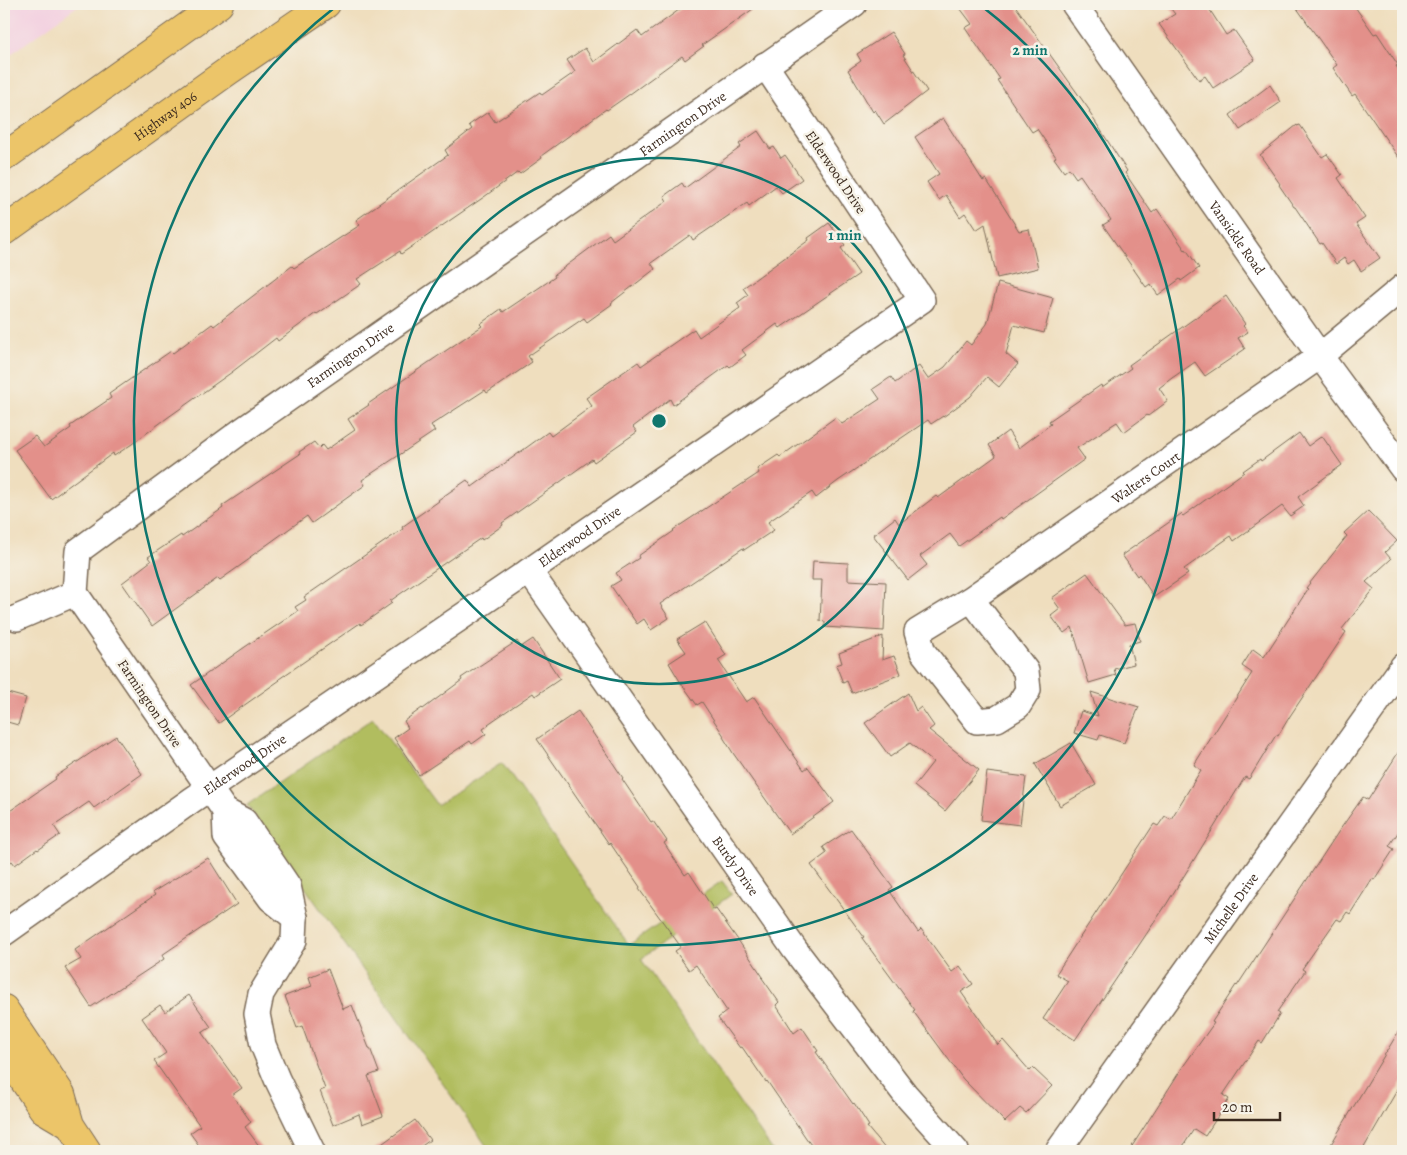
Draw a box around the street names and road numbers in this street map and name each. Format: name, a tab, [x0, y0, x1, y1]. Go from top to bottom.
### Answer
street label: Highway 406	[130, 87, 201, 146]
street label: Farmington Drive	[635, 87, 730, 161]
street label: Elderwood Drive	[801, 127, 870, 218]
street label: Vansickle Road	[1204, 196, 1269, 279]
street label: Farmington Drive	[303, 318, 398, 393]
street label: Walters Court	[1107, 447, 1184, 509]
street label: Elderwood Drive	[535, 501, 625, 572]
street label: Farmington Drive	[113, 656, 186, 751]
street label: Elderwood Drive	[200, 730, 290, 800]
street label: Burdy Drive	[708, 832, 763, 900]
street label: Michelle Drive	[1199, 869, 1263, 948]

